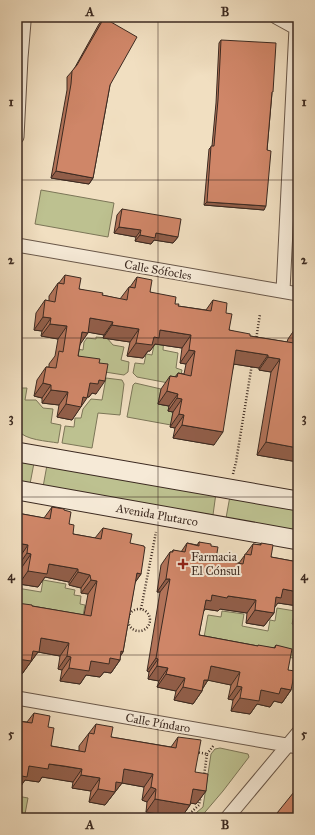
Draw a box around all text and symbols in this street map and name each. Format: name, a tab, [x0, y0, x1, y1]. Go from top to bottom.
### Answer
text: A	[85, 4, 95, 20]
text: B	[221, 4, 230, 20]
text: 1	[8, 94, 14, 110]
text: 1	[301, 94, 307, 110]
text: 2	[8, 252, 15, 268]
text: 2	[301, 252, 308, 268]
street label: Calle Sófocles	[123, 257, 193, 283]
text: 3	[8, 410, 14, 426]
text: 3	[301, 410, 307, 426]
street label: Avenida Plutarco	[114, 501, 199, 529]
place label: Farmacia El Cónsul	[191, 550, 241, 578]
marker: Farmacia El Cónsul	[178, 559, 188, 569]
text: 4	[7, 568, 15, 584]
text: 4	[300, 568, 308, 584]
street label: Calle Píndaro	[124, 710, 192, 736]
text: 5	[8, 726, 15, 742]
text: 5	[301, 726, 308, 742]
text: A	[85, 817, 95, 833]
text: B	[221, 817, 230, 833]

